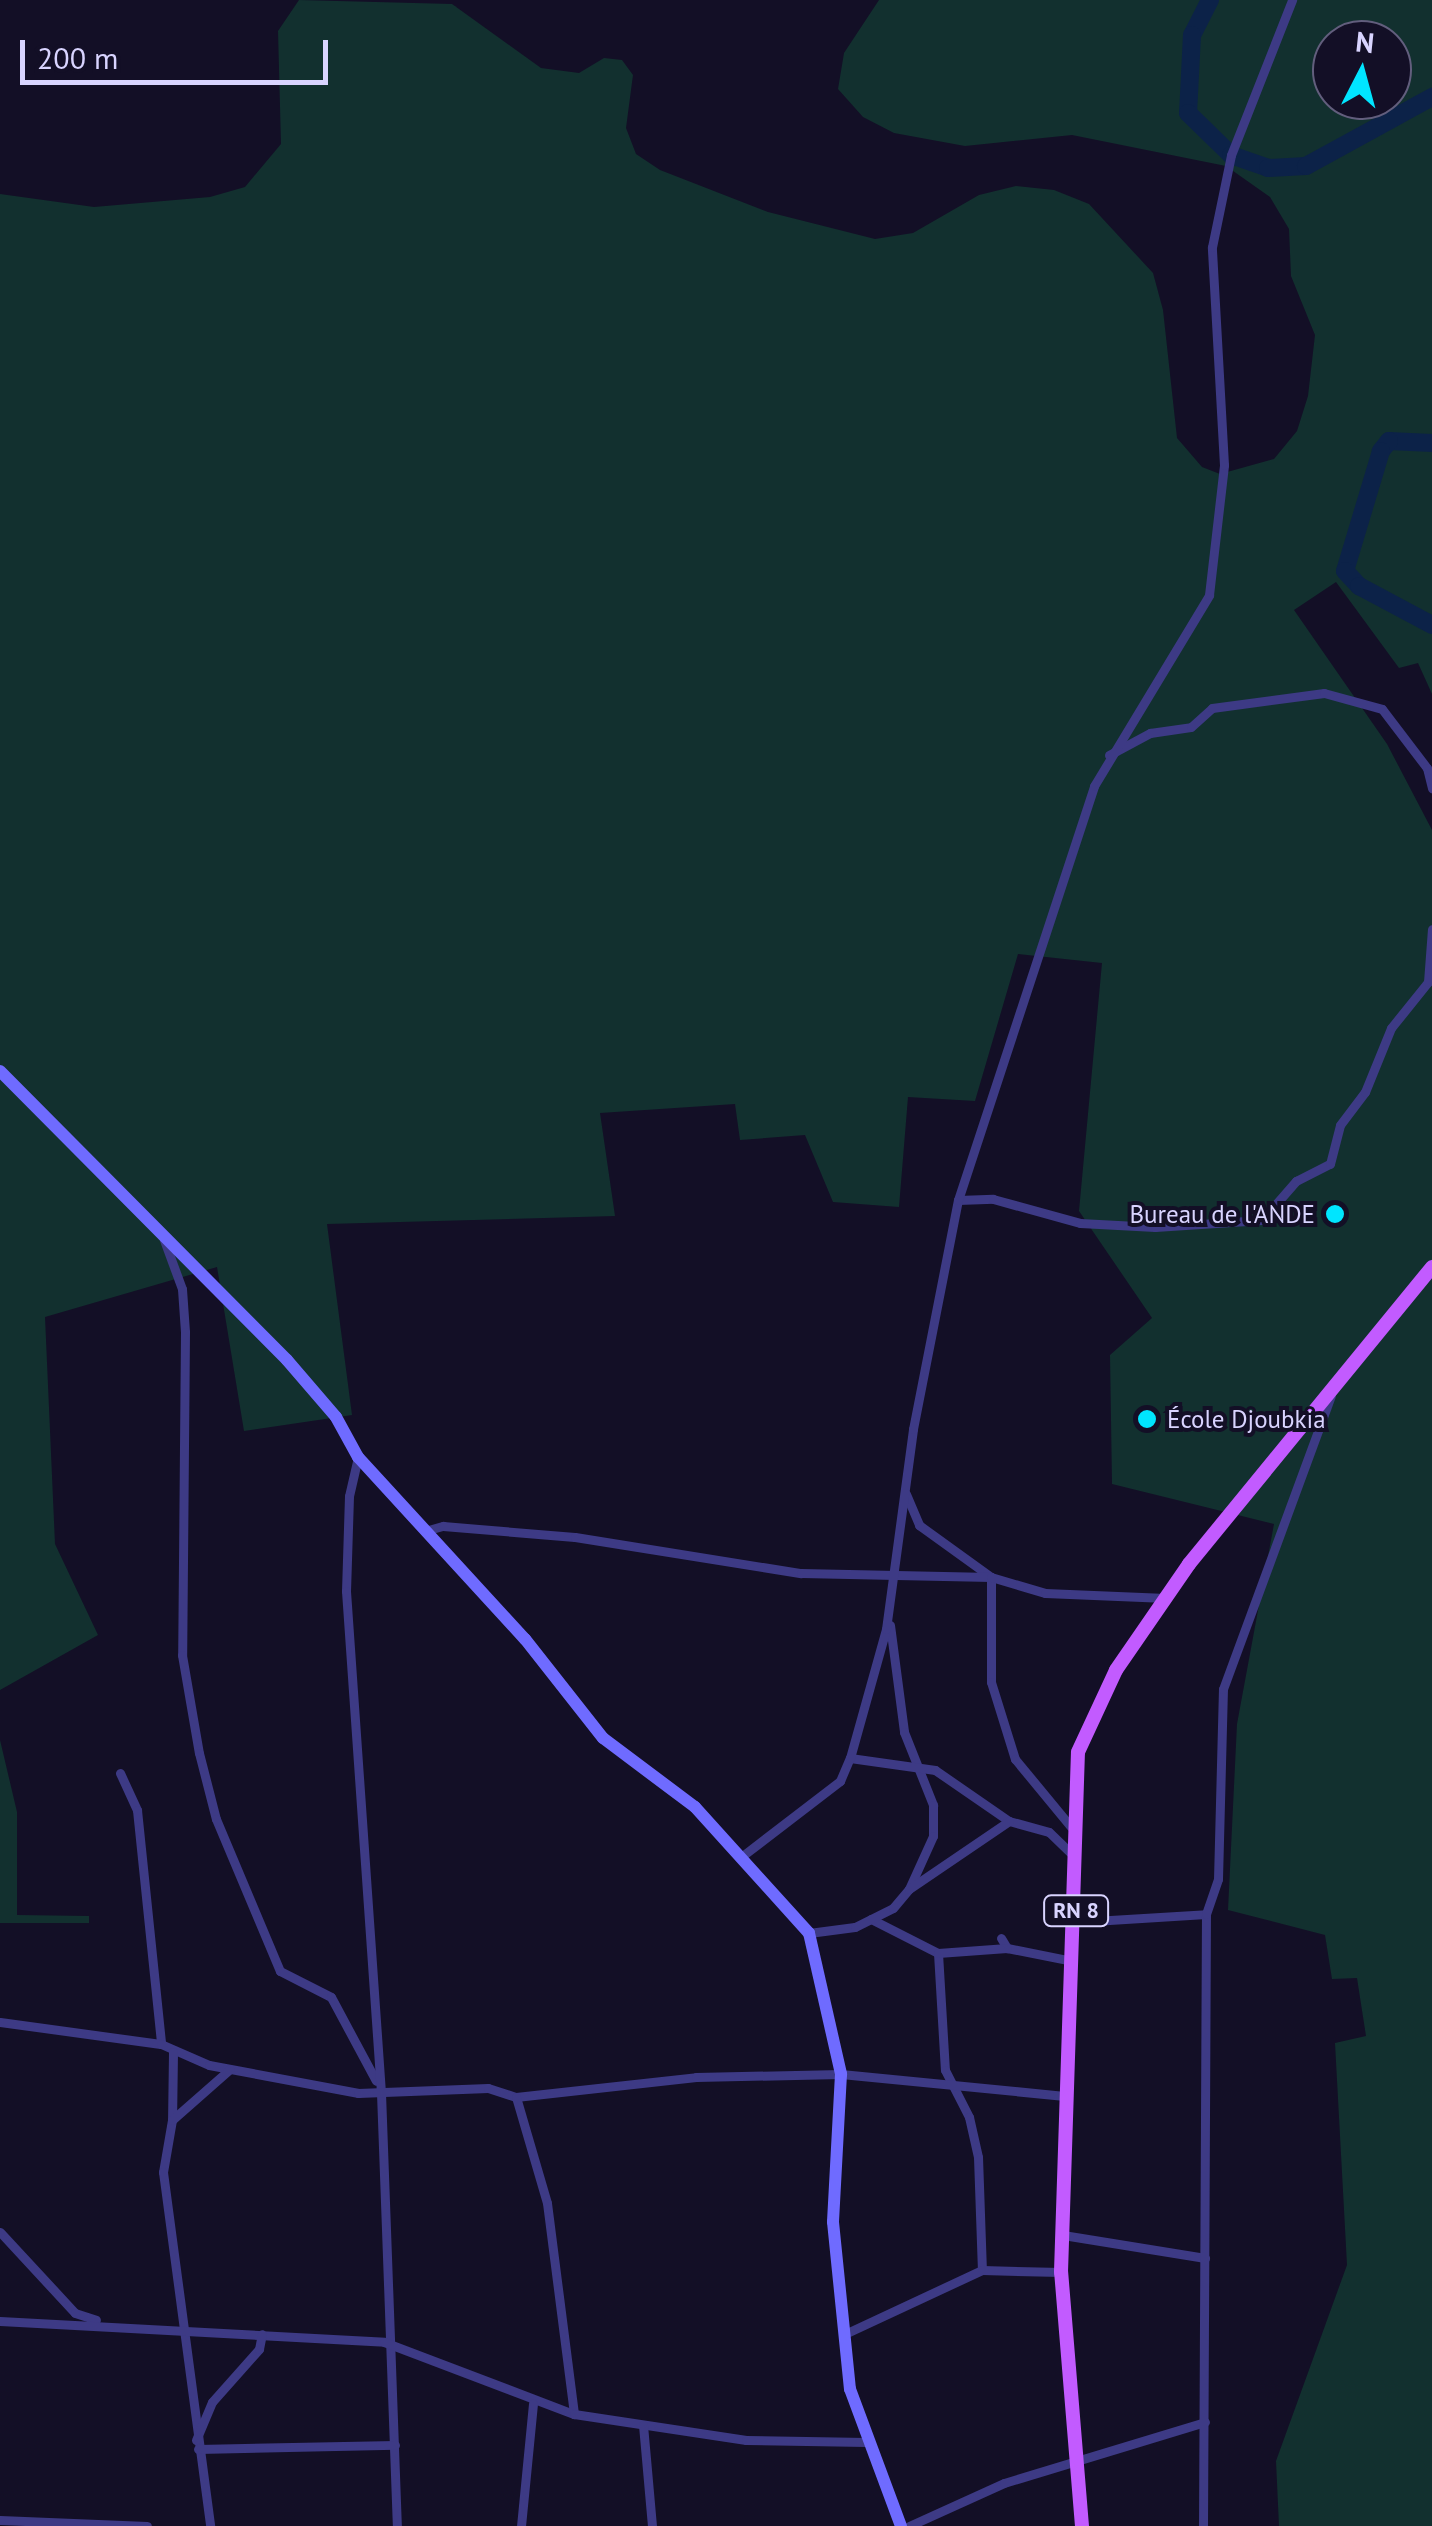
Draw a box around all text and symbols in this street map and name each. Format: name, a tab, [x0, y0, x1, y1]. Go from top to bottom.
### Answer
scale bar	[25, 20, 332, 82]
north arrow	[1312, 20, 1412, 120]
text: N	[1354, 22, 1376, 61]
text: 200 m	[37, 38, 118, 77]
place label: Bureau de l'ANDE	[1129, 1199, 1315, 1229]
marker: Bureau de l'ANDE	[1324, 1203, 1346, 1225]
place label: École Djoubkia	[1167, 1404, 1326, 1434]
marker: École Djoubkia	[1136, 1408, 1158, 1430]
road number: RN 8	[1041, 1894, 1111, 1928]

